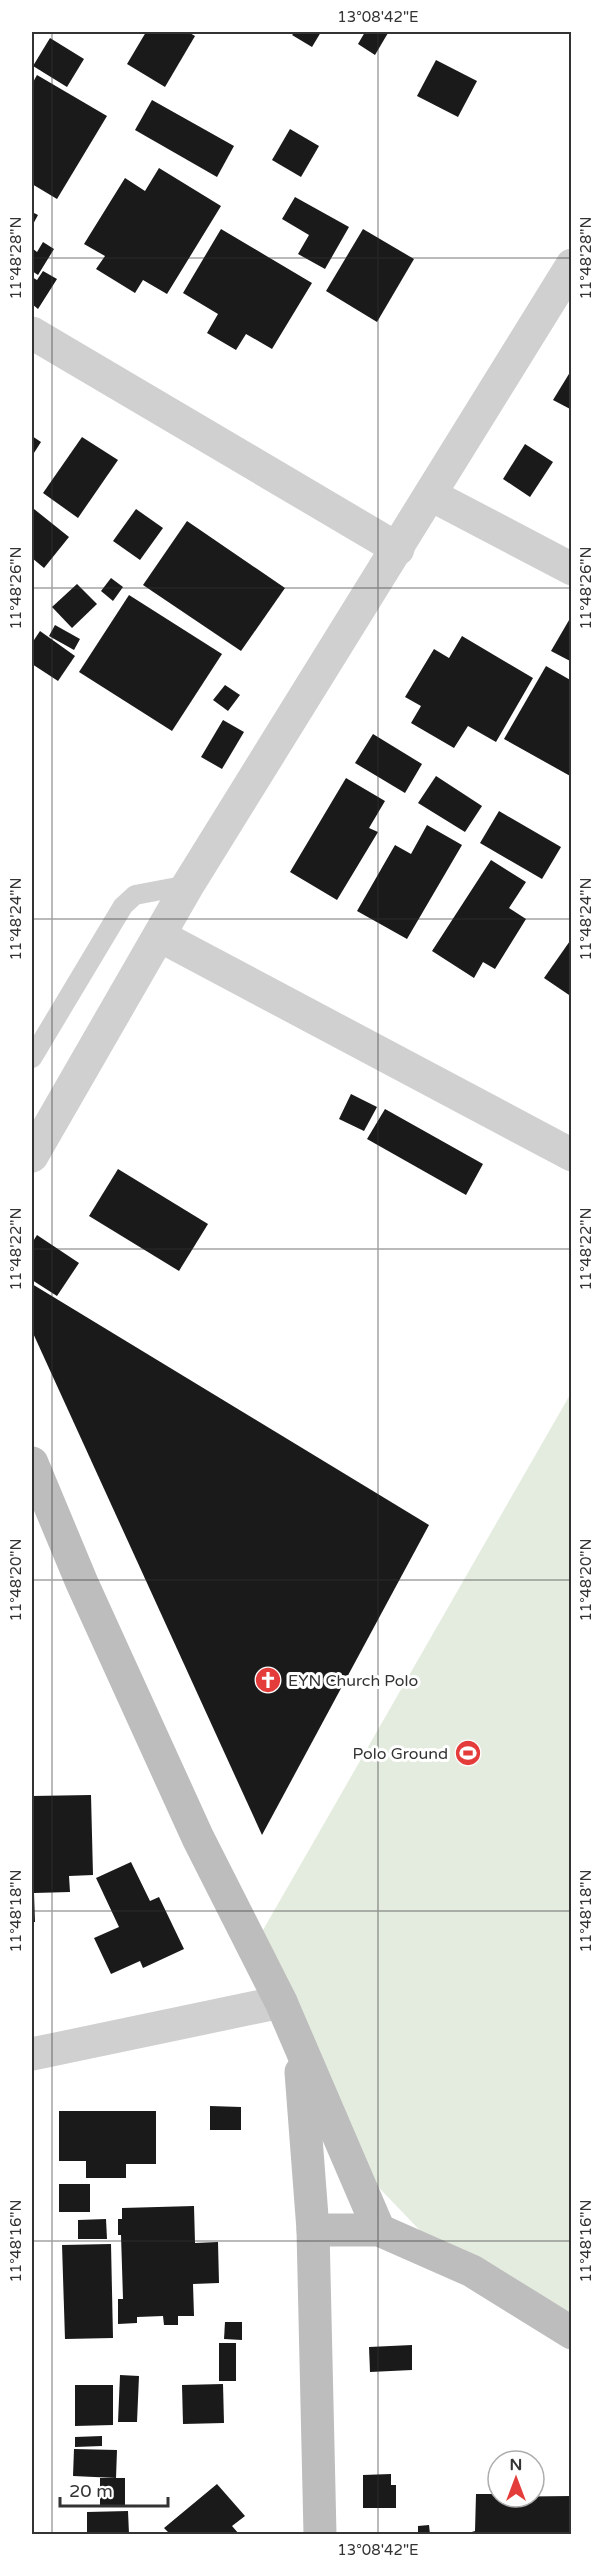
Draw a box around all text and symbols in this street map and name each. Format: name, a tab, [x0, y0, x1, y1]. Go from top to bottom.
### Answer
text: 13°08'42"E	[337, 8, 419, 26]
text: 11°48'28"N	[7, 216, 25, 300]
text: 11°48'28"N	[577, 216, 595, 300]
text: 11°48'26"N	[7, 546, 25, 630]
text: 11°48'26"N	[577, 546, 595, 630]
text: 11°48'24"N	[7, 877, 25, 961]
text: 11°48'24"N	[577, 877, 595, 961]
text: 11°48'22"N	[7, 1207, 25, 1291]
text: 11°48'22"N	[577, 1207, 595, 1291]
text: 11°48'20"N	[7, 1538, 25, 1622]
text: 11°48'20"N	[577, 1538, 595, 1622]
church icon: EYN Church Polo	[253, 1665, 283, 1695]
place label: EYN Church Polo	[288, 1671, 418, 1691]
sports icon: Polo Ground	[453, 1738, 483, 1768]
place label: Polo Ground	[353, 1744, 448, 1764]
text: 11°48'18"N	[7, 1869, 25, 1953]
text: 11°48'18"N	[577, 1869, 595, 1953]
text: 11°48'16"N	[7, 2199, 25, 2283]
text: 11°48'16"N	[577, 2199, 595, 2283]
north arrow	[486, 2449, 546, 2509]
text: N	[510, 2455, 522, 2475]
scale bar	[60, 2470, 168, 2508]
text: 20 m	[69, 2480, 113, 2502]
text: 13°08'42"E	[337, 2541, 419, 2559]

